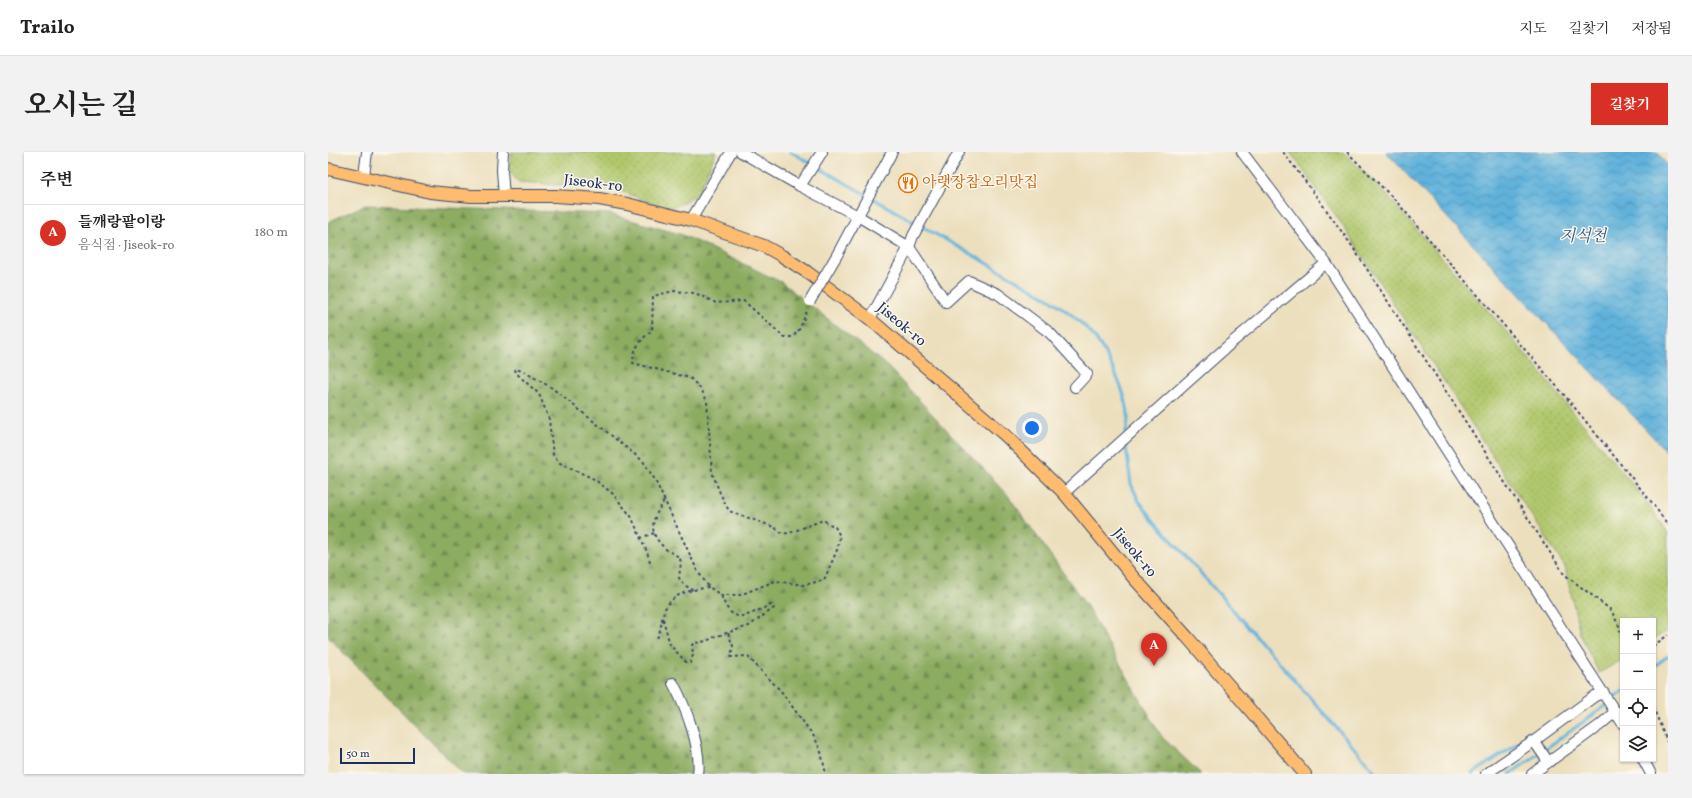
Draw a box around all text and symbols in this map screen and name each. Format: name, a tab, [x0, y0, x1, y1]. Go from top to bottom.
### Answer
text: Trailo	[20, 15, 75, 41]
text: 지도	[1520, 20, 1547, 39]
text: 길찾기	[1569, 20, 1609, 39]
text: 저장됨	[1631, 20, 1672, 39]
button: 길찾기	[1591, 83, 1668, 125]
text: 오시는 길	[24, 87, 138, 126]
text: 주변	[40, 169, 73, 192]
street label: Jiseok-ro	[562, 170, 624, 198]
restaurant icon: 아랫장참오리맛집	[897, 172, 919, 194]
place label: 아랫장참오리맛집	[922, 173, 1038, 194]
text: 들깨랑팥이랑	[78, 213, 165, 234]
text: A	[48, 224, 58, 242]
text: 180 m	[254, 224, 288, 242]
water label: 지석천	[1560, 226, 1608, 248]
text: 음식점 · Jiseok-ro	[78, 237, 175, 255]
street label: Jiseok-ro	[872, 298, 930, 352]
your location	[1022, 418, 1042, 438]
street label: Jiseok-ro	[1107, 524, 1161, 582]
map controls	[1620, 618, 1656, 762]
button: +	[1620, 618, 1656, 654]
pin: A	[1141, 633, 1167, 666]
button: −	[1620, 654, 1656, 690]
button: locate	[1620, 690, 1656, 726]
button: layers	[1620, 726, 1656, 762]
scale bar	[340, 746, 415, 765]
text: 50 m	[346, 747, 370, 762]

